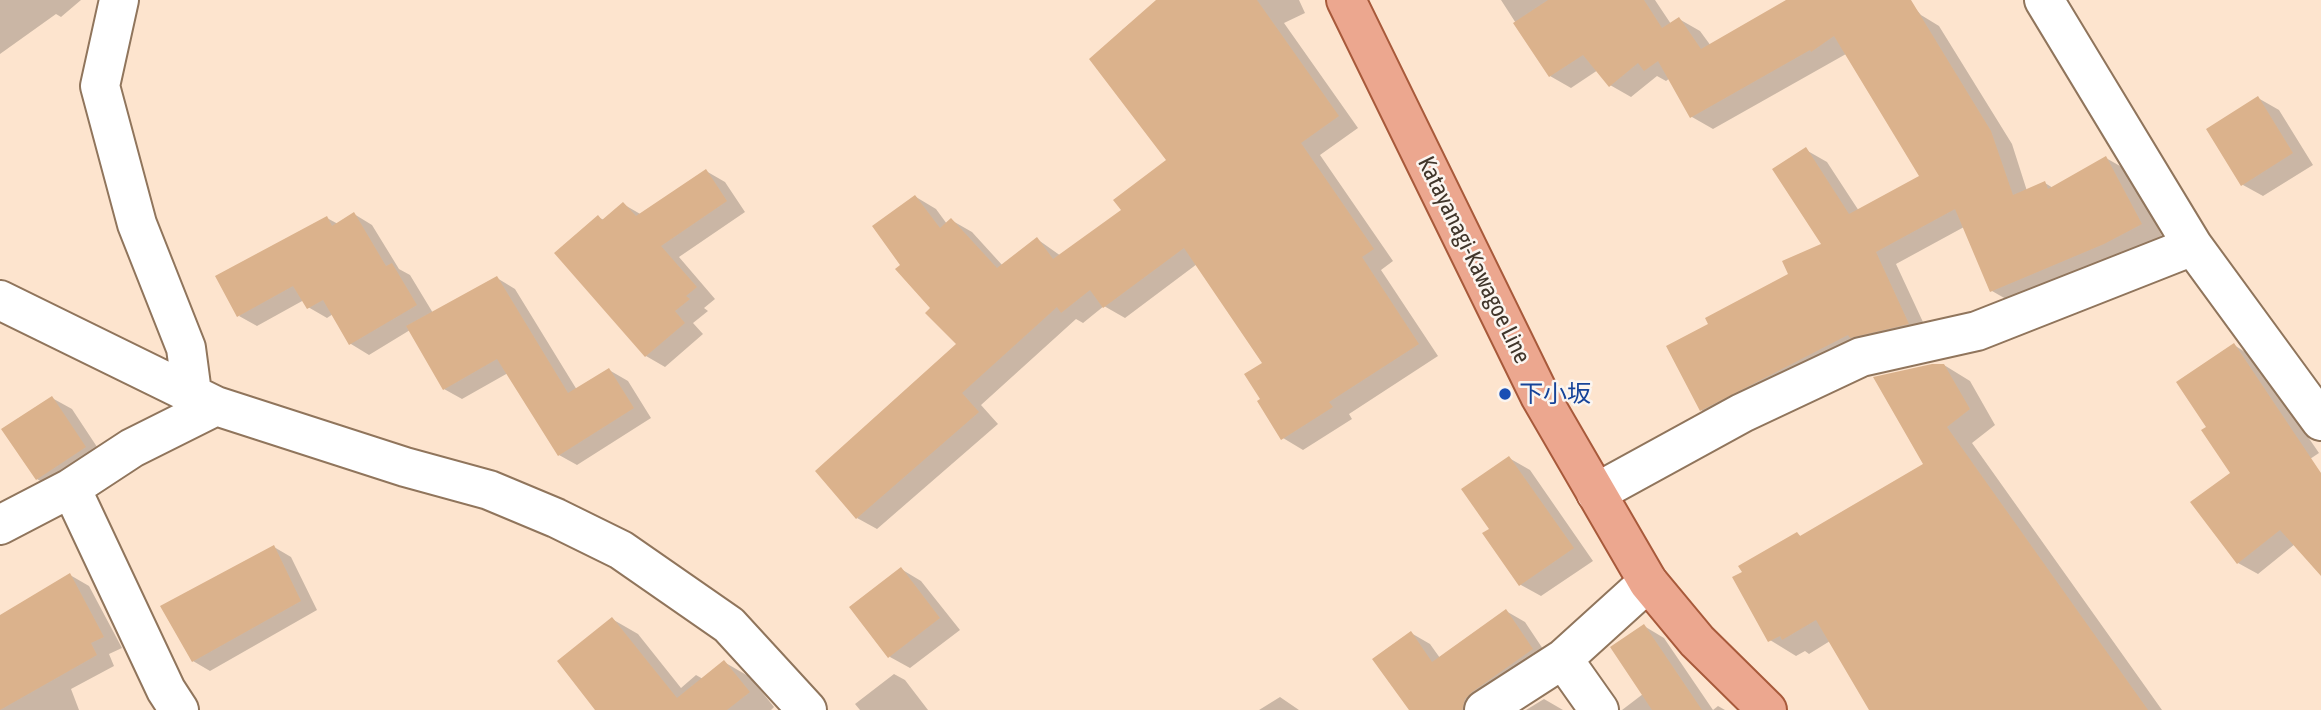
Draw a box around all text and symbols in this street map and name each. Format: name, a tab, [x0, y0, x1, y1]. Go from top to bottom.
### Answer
street label: Katayanagi-Kawagoe Line	[1411, 152, 1537, 368]
place label: 下小坂	[1519, 380, 1591, 408]
marker: 下小坂	[1497, 386, 1513, 402]

